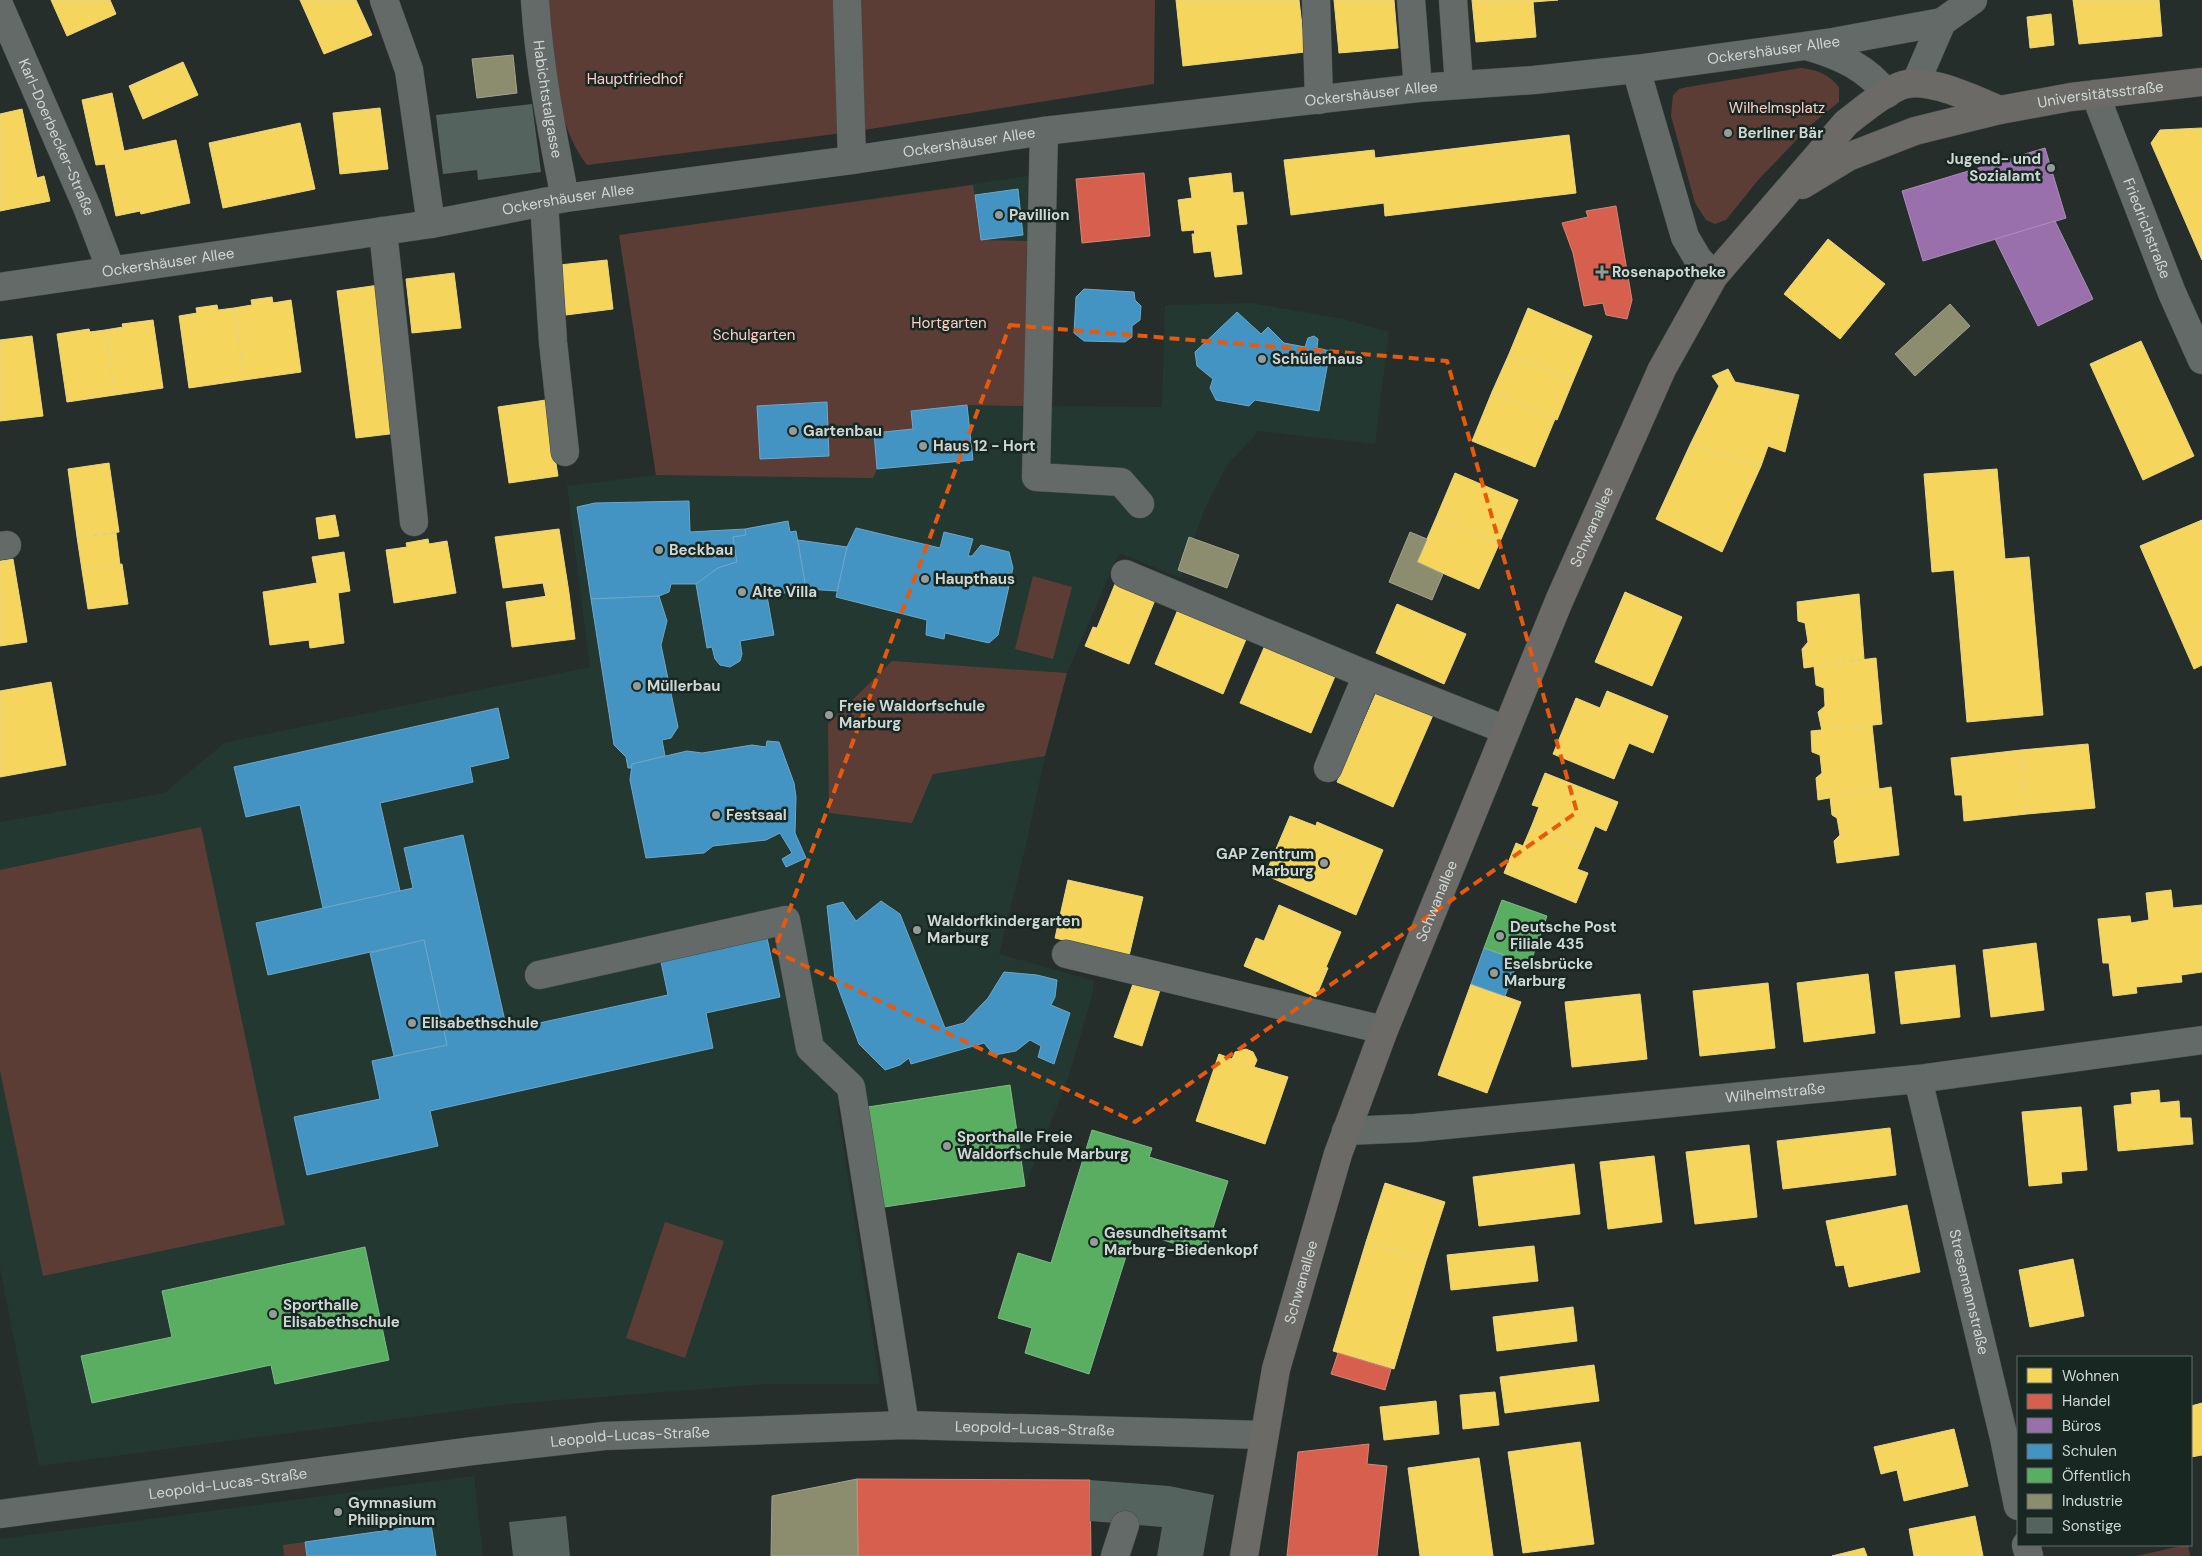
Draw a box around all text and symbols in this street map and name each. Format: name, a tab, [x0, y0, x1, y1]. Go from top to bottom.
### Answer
street label: Ockershäuser Allee	[1706, 31, 1842, 69]
street label: Habichtstalgasse	[528, 39, 567, 160]
street label: Karl-Doerbecker-Straße	[14, 56, 99, 219]
park label: Hauptfriedhof	[587, 69, 683, 89]
street label: Universitätsstraße	[2036, 76, 2165, 113]
street label: Ockershäuser Allee	[1304, 77, 1438, 111]
park label: Wilhelmsplatz	[1729, 98, 1825, 118]
street label: Ockershäuser Allee	[902, 122, 1037, 162]
place label: Berliner Bär	[1738, 123, 1823, 143]
marker: Berliner Bär	[1722, 127, 1734, 139]
place label: Jugend- und Sozialamt	[1946, 149, 2041, 186]
marker: Jugend- und Sozialamt	[2045, 162, 2057, 174]
street label: Friedrichstraße	[2118, 175, 2176, 282]
street label: Ockershäuser Allee	[500, 179, 635, 220]
place label: Pavillion	[1009, 205, 1069, 225]
marker: Pavillion	[993, 209, 1005, 221]
street label: Ockershäuser Allee	[101, 243, 236, 282]
place label: Rosenapotheke	[1612, 262, 1726, 282]
marker: Rosenapotheke	[1596, 266, 1608, 278]
park label: Hortgarten	[911, 313, 987, 333]
park label: Schulgarten	[713, 325, 795, 345]
place label: Schülerhaus	[1272, 349, 1363, 369]
marker: Schülerhaus	[1256, 353, 1268, 365]
place label: Gartenbau	[803, 421, 882, 441]
marker: Gartenbau	[787, 425, 799, 437]
place label: Haus 12 - Hort	[933, 436, 1036, 456]
marker: Haus 12 - Hort	[917, 440, 929, 452]
street label: Schwanallee	[1565, 484, 1618, 570]
place label: Beckbau	[669, 540, 733, 560]
marker: Beckbau	[653, 544, 665, 556]
place label: Haupthaus	[935, 569, 1015, 589]
marker: Haupthaus	[919, 573, 931, 585]
place label: Alte Villa	[752, 582, 817, 602]
marker: Alte Villa	[736, 586, 748, 598]
place label: Müllerbau	[647, 676, 721, 696]
marker: Müllerbau	[631, 680, 643, 692]
place label: Freie Waldorfschule Marburg	[839, 696, 985, 733]
marker: Freie Waldorfschule Marburg	[823, 709, 835, 721]
place label: Festsaal	[726, 805, 787, 825]
marker: Festsaal	[710, 809, 722, 821]
place label: GAP Zentrum Marburg	[1216, 844, 1314, 881]
marker: GAP Zentrum Marburg	[1318, 857, 1330, 869]
street label: Schwanallee	[1411, 858, 1462, 945]
place label: Waldorfkindergarten Marburg	[927, 911, 1080, 948]
place label: Deutsche Post Filiale 435	[1510, 917, 1617, 954]
marker: Waldorfkindergarten Marburg	[911, 924, 923, 936]
marker: Deutsche Post Filiale 435	[1494, 930, 1506, 942]
place label: Eselsbrücke Marburg	[1504, 954, 1593, 991]
marker: Eselsbrücke Marburg	[1488, 967, 1500, 979]
place label: Elisabethschule	[422, 1013, 539, 1033]
marker: Elisabethschule	[406, 1017, 418, 1029]
street label: Wilhelmstraße	[1724, 1078, 1826, 1108]
place label: Sporthalle Freie Waldorfschule Marburg	[957, 1127, 1129, 1164]
marker: Sporthalle Freie Waldorfschule Marburg	[941, 1140, 953, 1152]
place label: Gesundheitsamt Marburg-Biedenkopf	[1104, 1223, 1258, 1260]
street label: Stresemannstraße	[1944, 1227, 1994, 1357]
marker: Gesundheitsamt Marburg-Biedenkopf	[1088, 1236, 1100, 1248]
street label: Schwanallee	[1280, 1238, 1323, 1326]
place label: Sporthalle Elisabethschule	[283, 1295, 400, 1332]
marker: Sporthalle Elisabethschule	[267, 1308, 279, 1320]
legend	[2017, 1356, 2192, 1546]
text: Wohnen	[2062, 1366, 2119, 1386]
text: Handel	[2062, 1391, 2110, 1411]
street label: Leopold-Lucas-Straße	[955, 1416, 1115, 1441]
text: Büros	[2062, 1416, 2101, 1436]
street label: Leopold-Lucas-Straße	[549, 1422, 710, 1452]
text: Schulen	[2062, 1441, 2117, 1461]
street label: Leopold-Lucas-Straße	[147, 1463, 308, 1504]
text: Öffentlich	[2062, 1466, 2131, 1486]
text: Industrie	[2062, 1491, 2123, 1511]
place label: Gymnasium Philippinum	[348, 1493, 436, 1530]
marker: Gymnasium Philippinum	[332, 1506, 344, 1518]
text: Sonstige	[2062, 1516, 2121, 1536]

